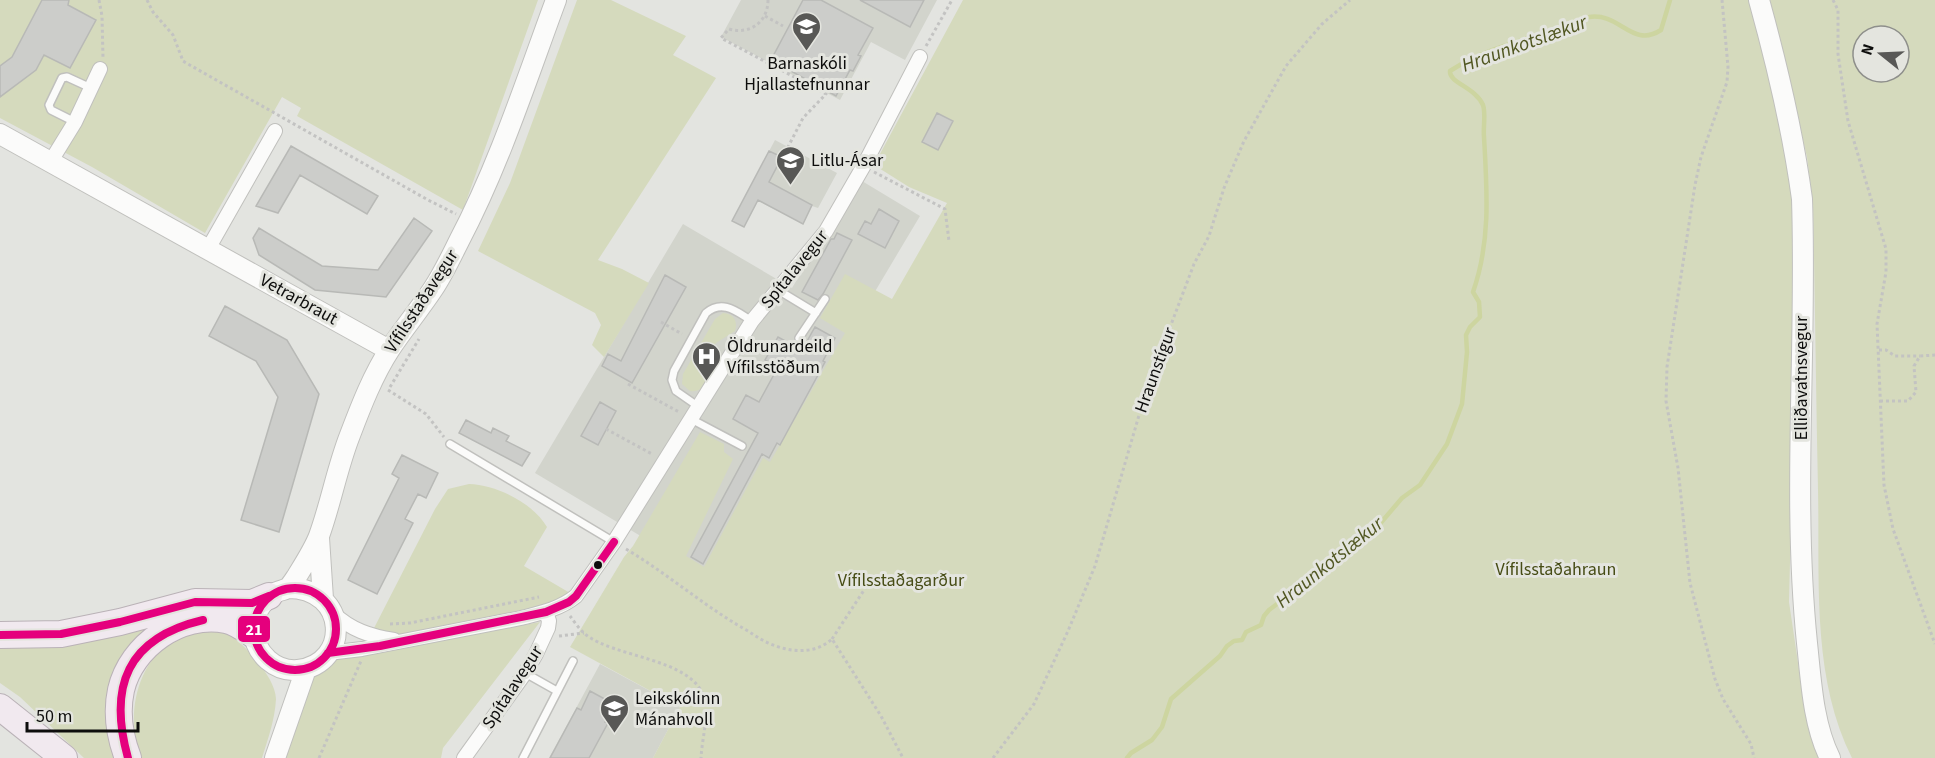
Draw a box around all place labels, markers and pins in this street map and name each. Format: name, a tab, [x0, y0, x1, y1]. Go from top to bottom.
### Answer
school or university icon: Barnaskóli Hjallastefnunnar	[791, 10, 823, 52]
place label: Barnaskóli Hjallastefnunnar	[744, 51, 870, 97]
school or university icon: Litlu-Ásar	[774, 144, 806, 186]
place label: Litlu-Ásar	[811, 148, 884, 173]
place label: Öldrunardeild Vífilsstöðum	[727, 334, 832, 380]
hospital icon: Öldrunardeild Vífilsstöðum	[690, 340, 722, 382]
unlabelled marker	[592, 559, 604, 571]
place label: Leikskólinn Mánahvoll	[635, 686, 720, 732]
school or university icon: Leikskólinn Mánahvoll	[598, 692, 630, 734]

